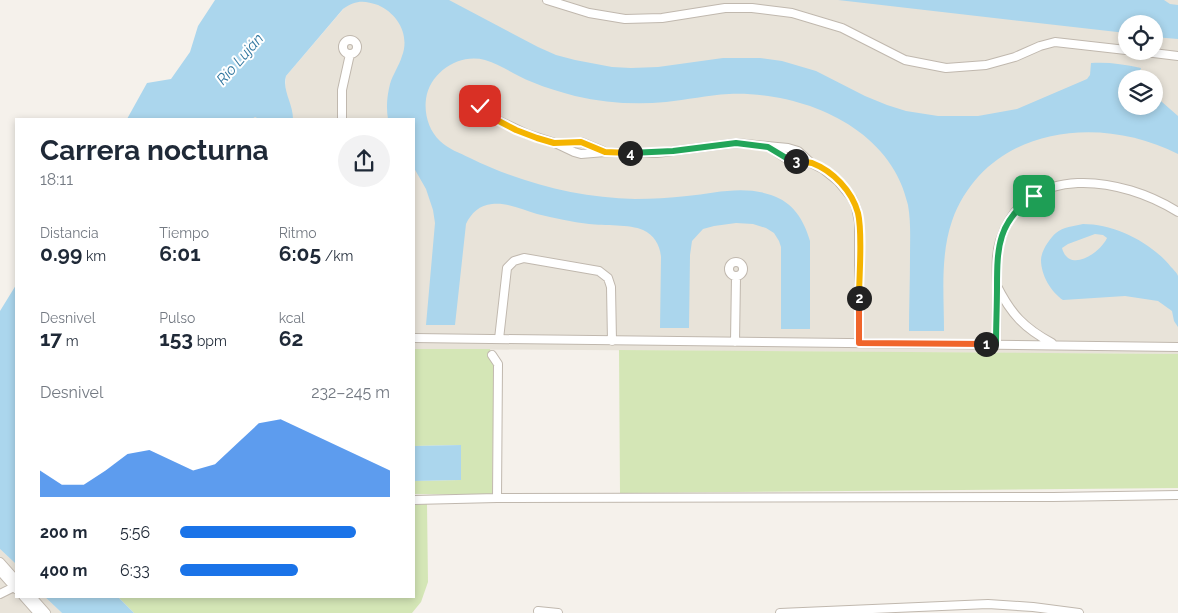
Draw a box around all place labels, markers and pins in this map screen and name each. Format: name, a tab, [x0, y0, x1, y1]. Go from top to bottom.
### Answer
pin	[459, 85, 501, 127]
pin: 4	[618, 140, 642, 166]
pin: 3	[784, 148, 808, 174]
pin	[1013, 175, 1055, 217]
pin: 2	[846, 286, 872, 310]
pin: 1	[974, 332, 998, 356]

